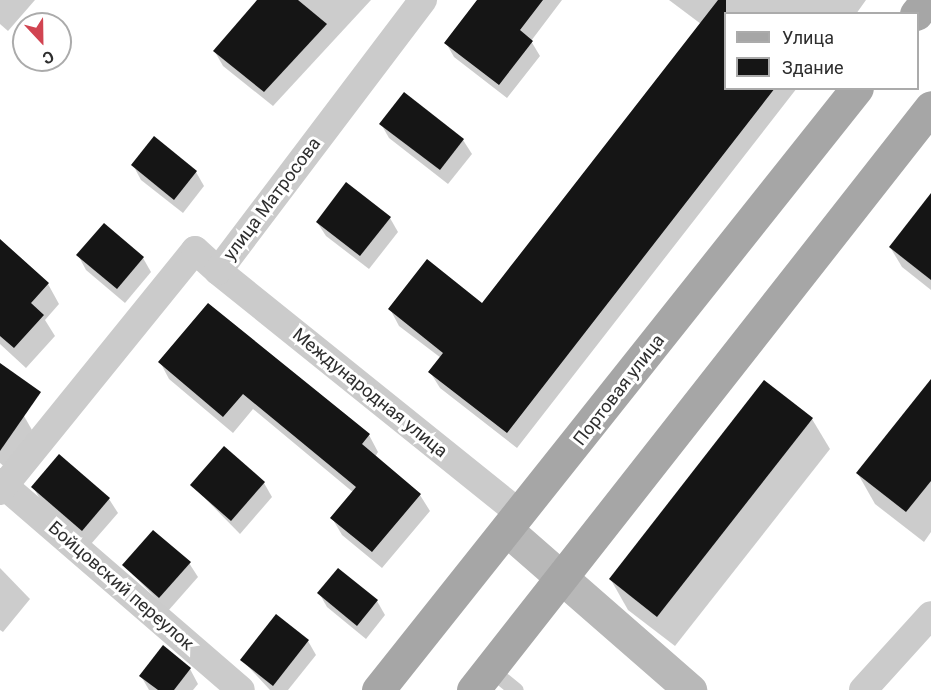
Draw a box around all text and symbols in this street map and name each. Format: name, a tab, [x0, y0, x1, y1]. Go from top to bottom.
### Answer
north arrow	[12, 12, 72, 72]
legend	[724, 12, 919, 90]
text: Улица	[782, 27, 834, 48]
text: С	[40, 47, 57, 68]
text: Здание	[782, 57, 844, 78]
street label: улица Матросова	[219, 133, 325, 265]
street label: Международная улица	[288, 324, 452, 462]
street label: Портовая улица	[569, 330, 669, 450]
street label: Бойцовский переулок	[44, 517, 198, 655]

